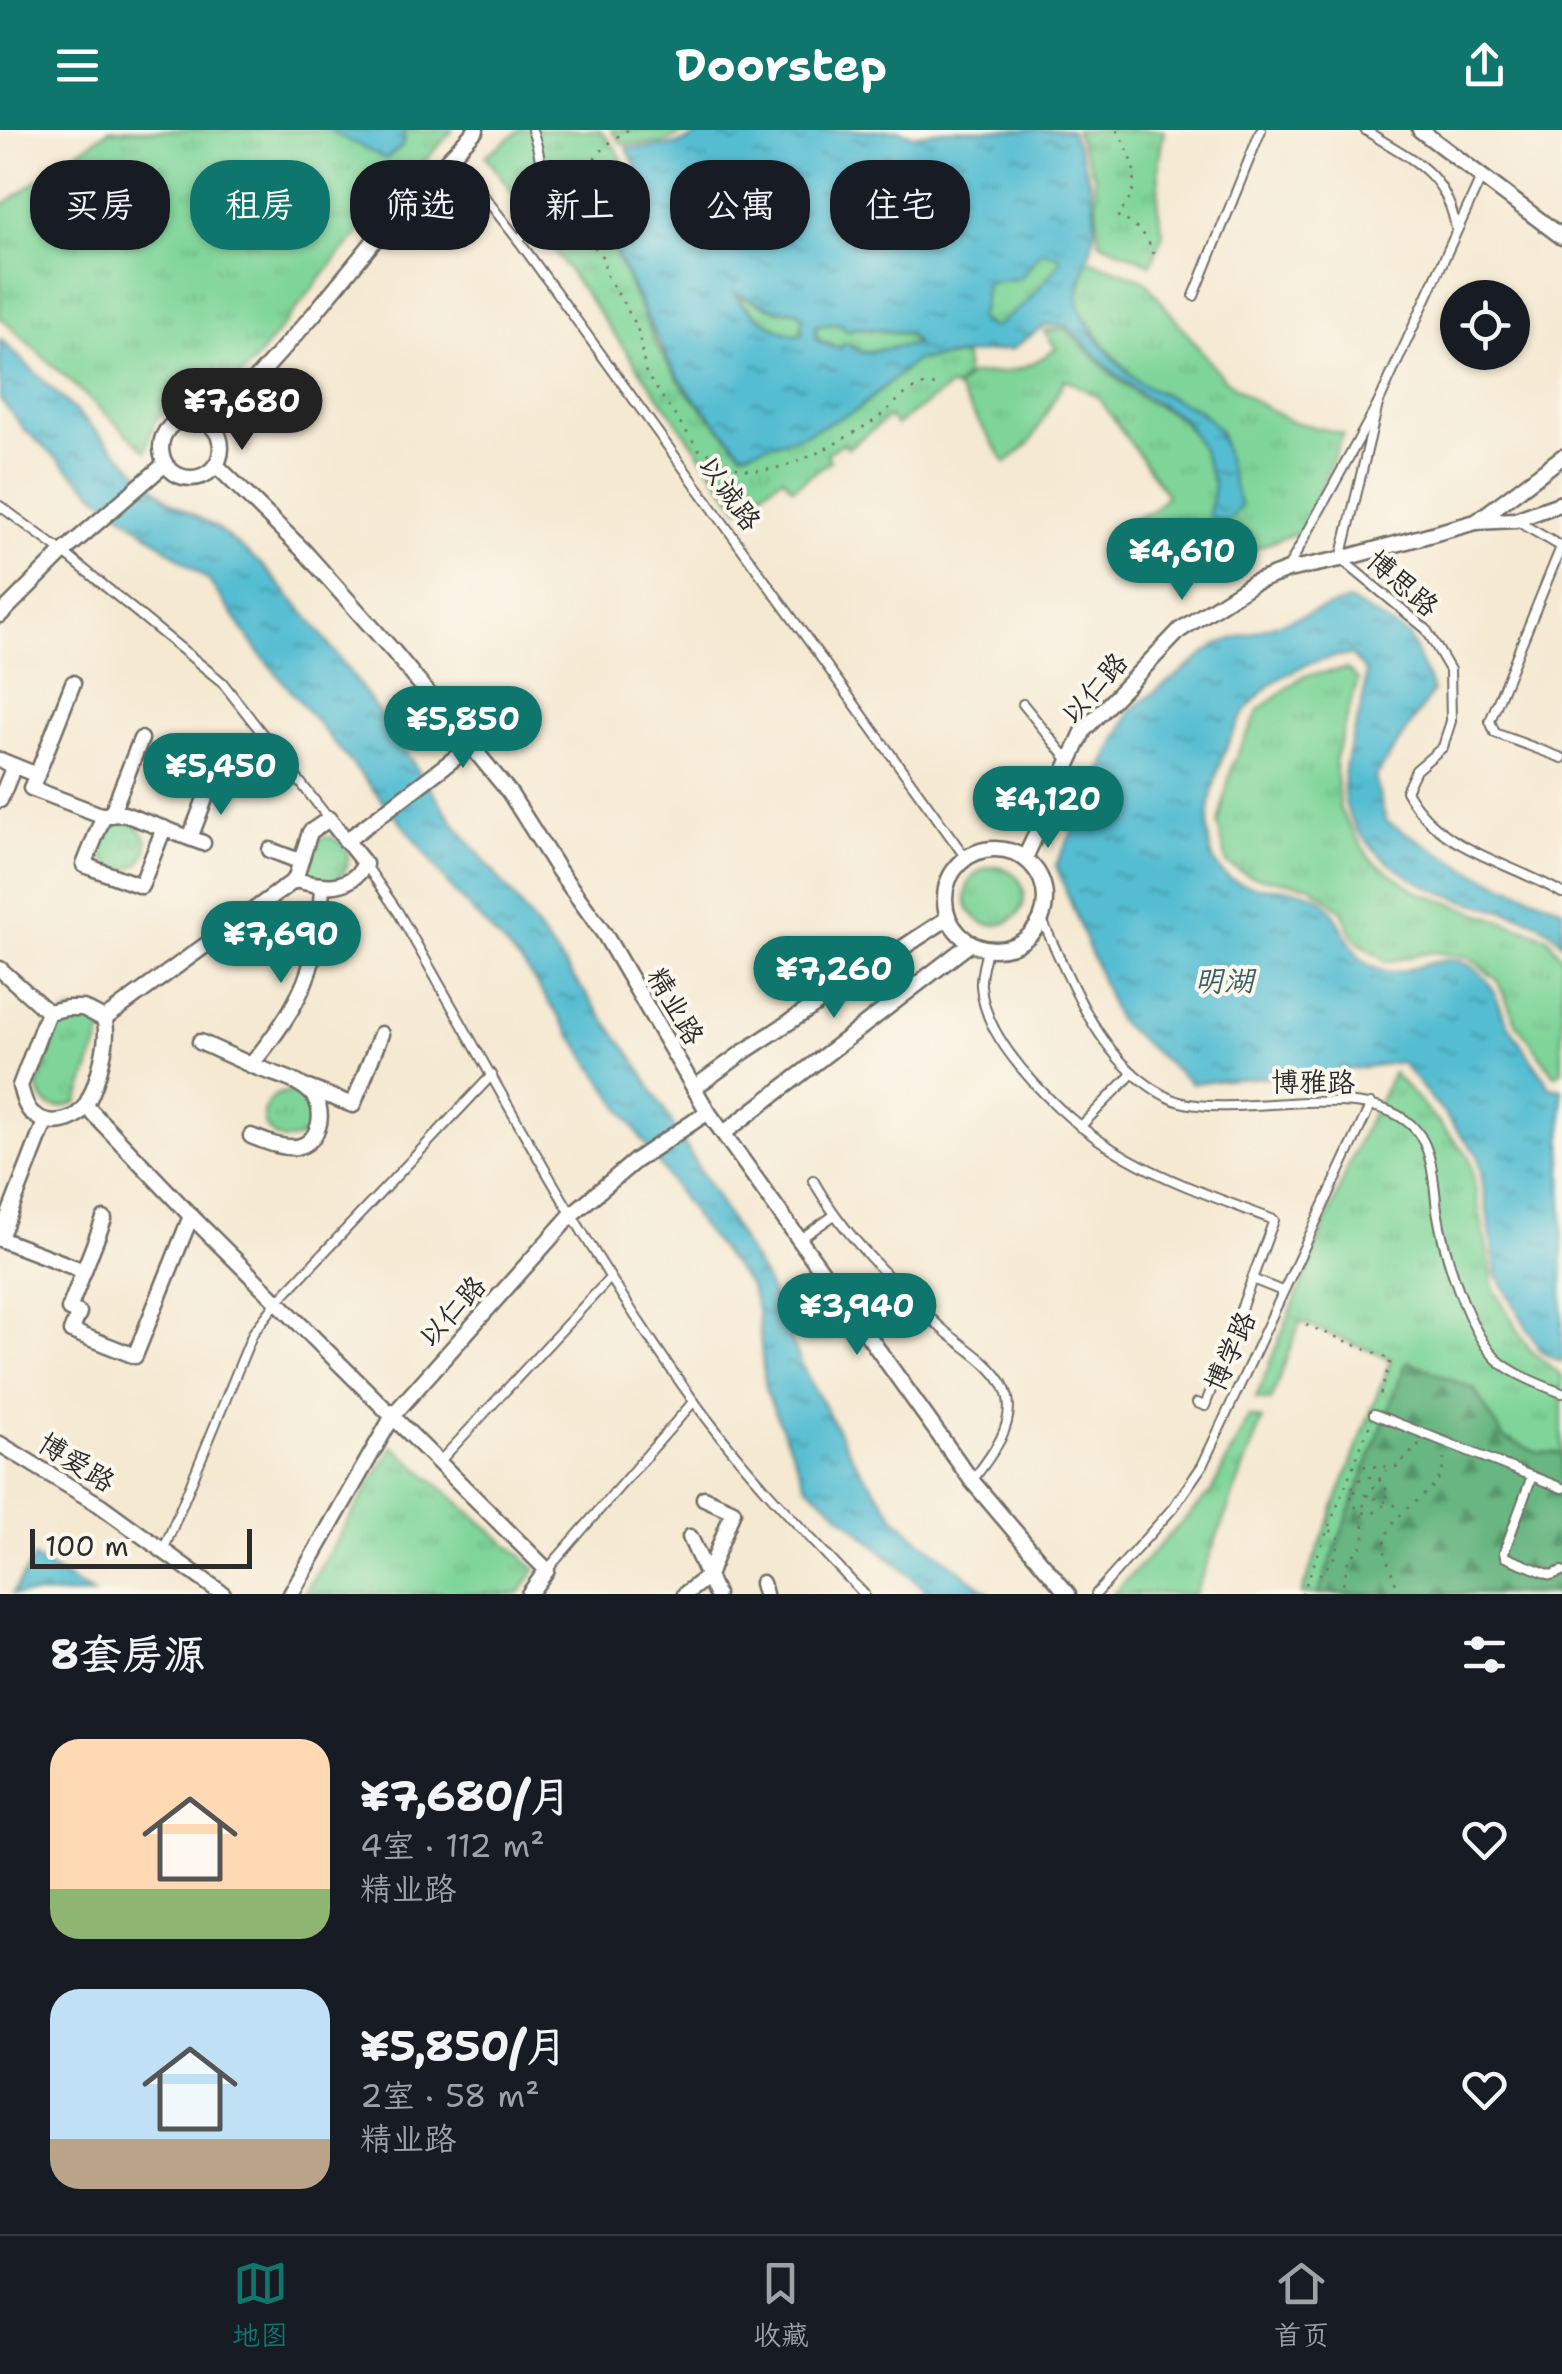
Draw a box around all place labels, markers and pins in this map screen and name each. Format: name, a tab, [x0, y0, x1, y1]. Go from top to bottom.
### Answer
pin: ¥7,680	[161, 368, 323, 453]
pin: ¥4,610	[1101, 518, 1263, 603]
pin: ¥5,850	[382, 686, 544, 771]
pin: ¥5,450	[140, 733, 302, 818]
pin: ¥4,120	[967, 766, 1129, 851]
pin: ¥7,690	[200, 901, 362, 986]
pin: ¥7,260	[753, 936, 915, 1021]
pin: ¥3,940	[776, 1273, 938, 1358]

